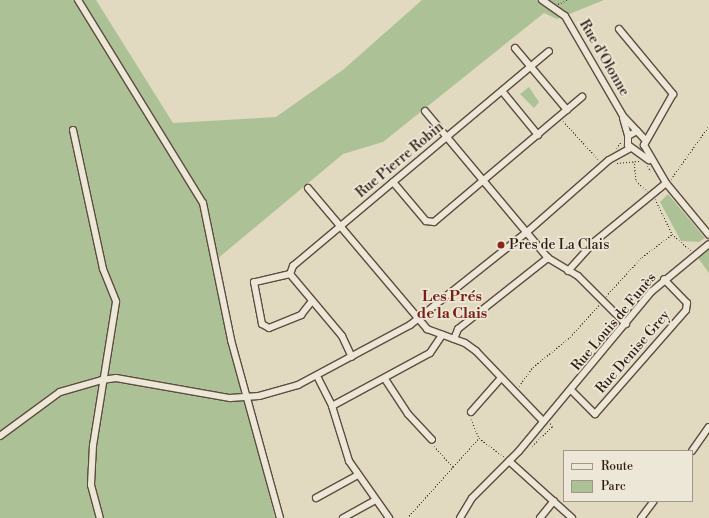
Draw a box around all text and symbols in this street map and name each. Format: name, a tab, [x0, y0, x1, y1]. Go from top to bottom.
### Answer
street label: Rue d'Olonne	[575, 17, 633, 99]
street label: Rue Pierre Robin	[353, 118, 447, 202]
place label: Pres de La Clais	[509, 237, 609, 253]
marker: Pres de La Clais	[496, 240, 506, 250]
street label: Rue Louis de Funès	[568, 270, 660, 374]
district label: Les Prés de la Clais	[417, 287, 487, 322]
street label: Rue Denise Grey	[592, 307, 674, 397]
legend	[563, 450, 693, 502]
text: Route	[601, 459, 633, 474]
text: Parc	[601, 479, 626, 494]

